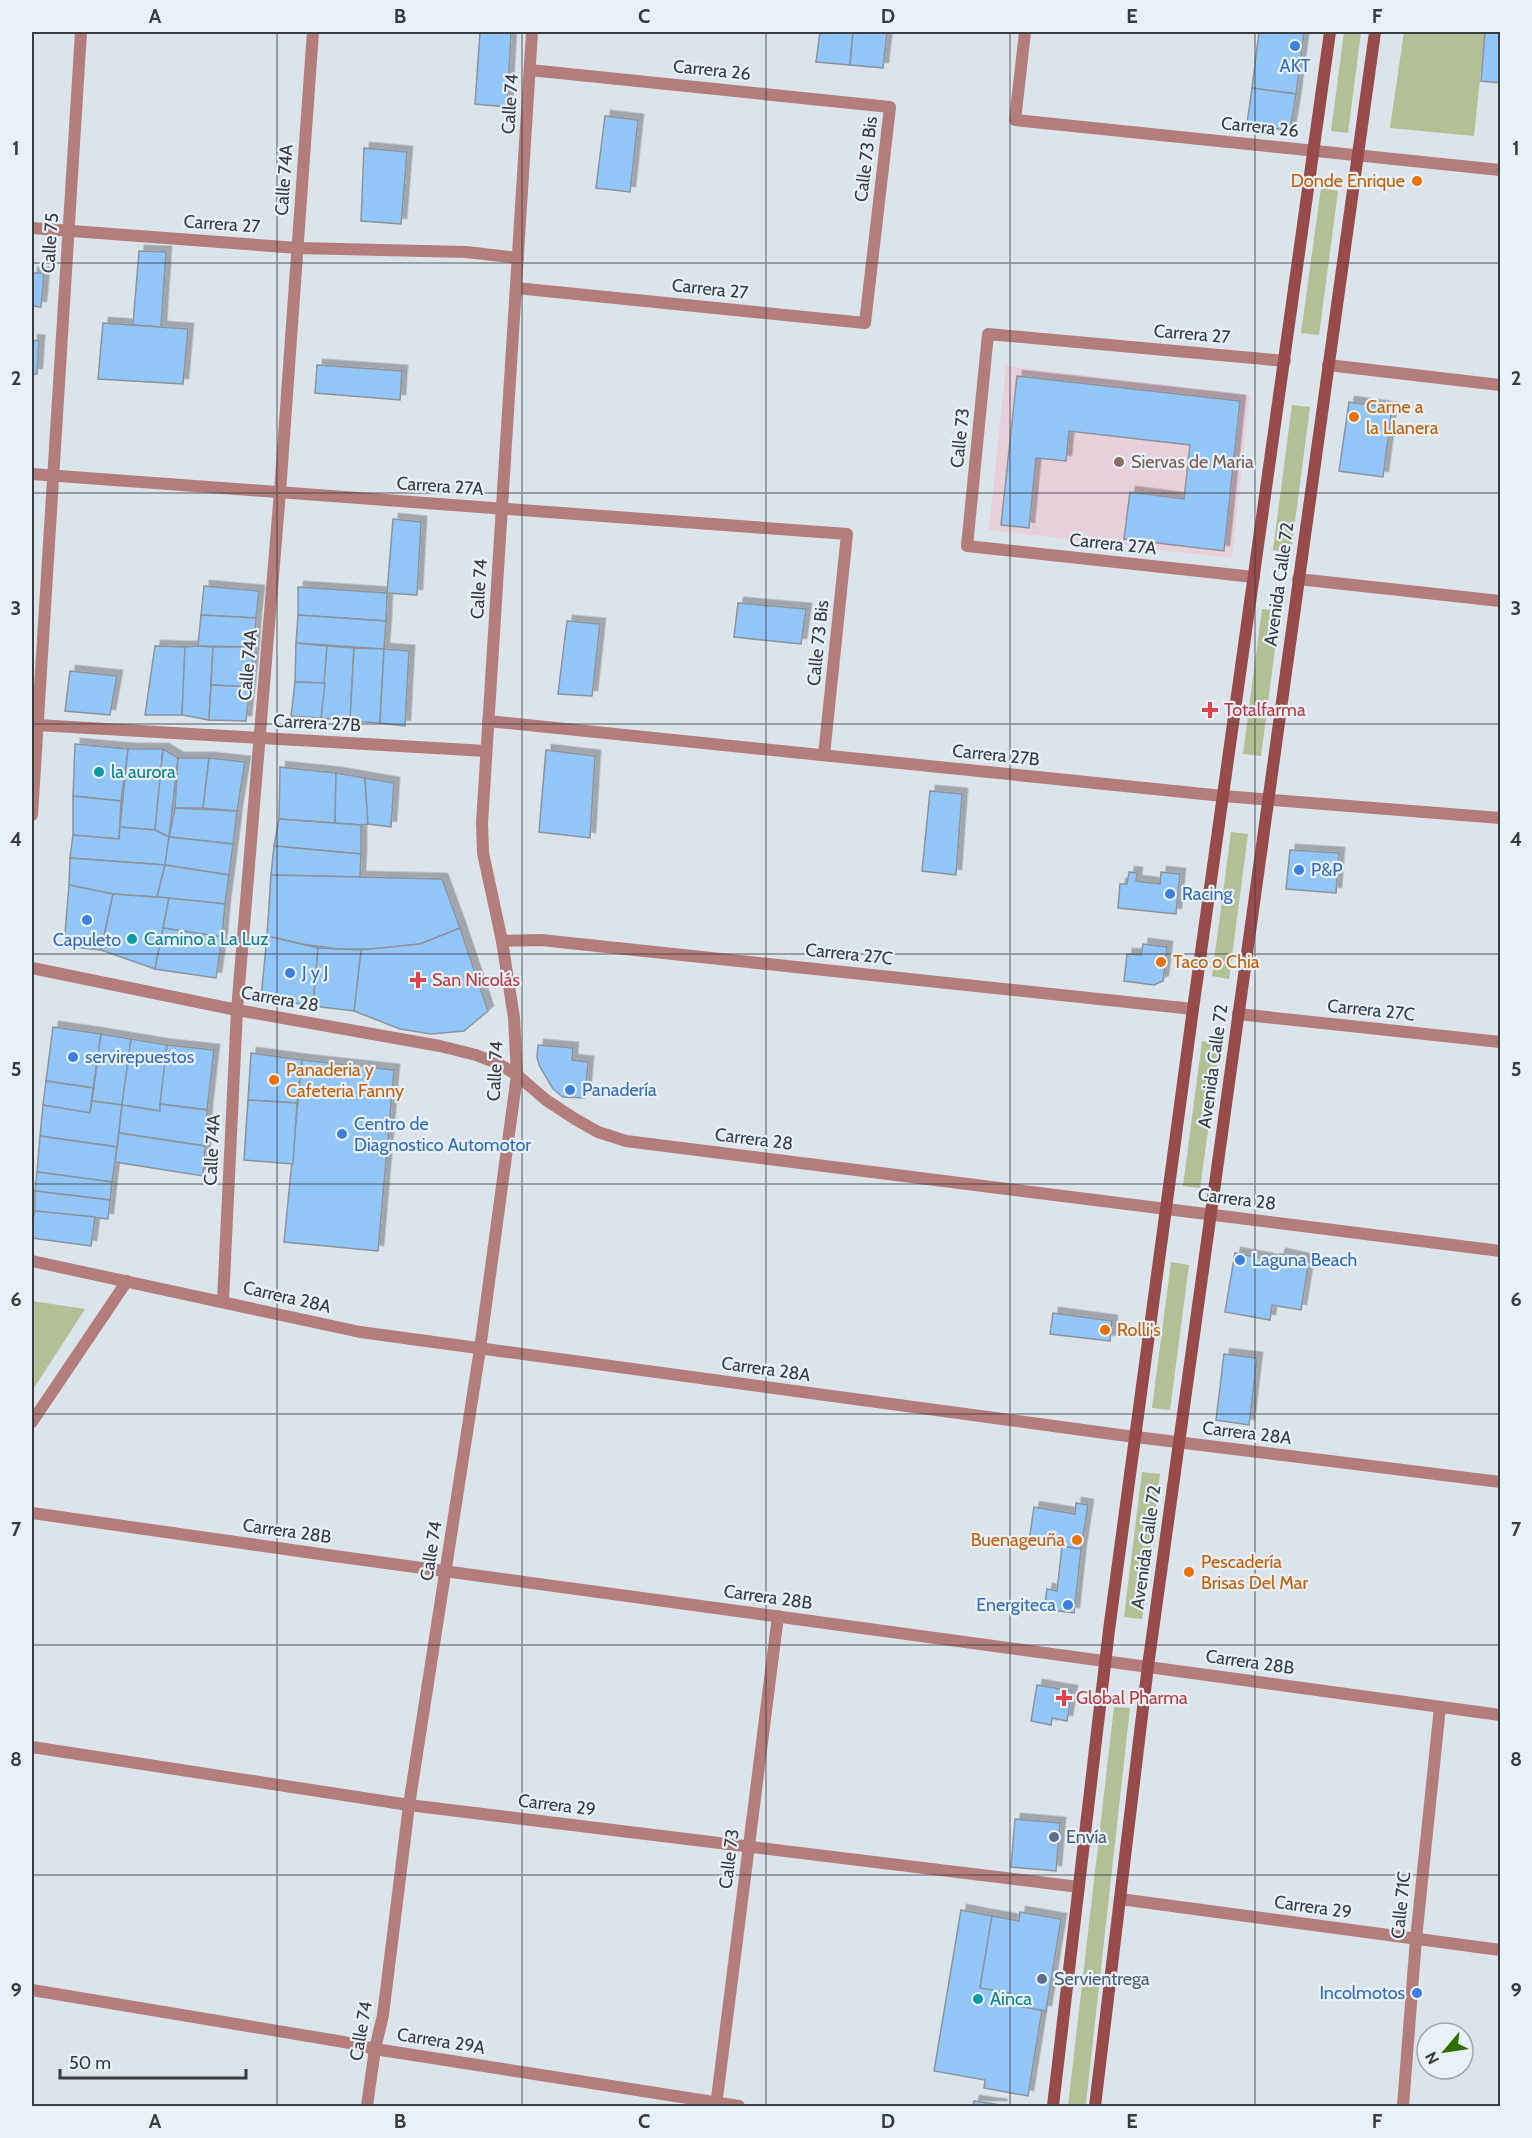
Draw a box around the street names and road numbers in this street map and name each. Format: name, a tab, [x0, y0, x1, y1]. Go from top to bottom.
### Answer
street label: Carrera 26	[672, 55, 752, 85]
street label: Calle 74	[497, 73, 523, 135]
street label: Carrera 26	[1220, 112, 1300, 142]
street label: Calle 73 Bis	[850, 115, 882, 203]
street label: Calle 74A	[271, 144, 297, 216]
street label: Carrera 27	[183, 210, 261, 238]
street label: Calle 75	[37, 212, 63, 274]
street label: Carrera 27	[671, 274, 749, 304]
street label: Carrera 27	[1153, 320, 1231, 348]
street label: Calle 73	[946, 407, 974, 469]
street label: Carrera 27A	[396, 472, 484, 500]
street label: Avenida Calle 72	[1259, 521, 1299, 647]
street label: Carrera 27A	[1069, 529, 1157, 559]
street label: Calle 74	[466, 558, 492, 620]
street label: Calle 73 Bis	[803, 599, 833, 687]
street label: Calle 74A	[234, 629, 262, 701]
street label: Carrera 27B	[273, 710, 362, 736]
street label: Carrera 27B	[951, 739, 1041, 771]
street label: Carrera 27C	[804, 938, 894, 970]
street label: Carrera 28	[239, 981, 321, 1017]
street label: Carrera 27C	[1326, 994, 1416, 1026]
street label: Avenida Calle 72	[1193, 1003, 1233, 1129]
street label: Calle 74	[482, 1040, 508, 1102]
street label: Calle 74A	[199, 1114, 225, 1186]
street label: Carrera 28	[714, 1123, 794, 1155]
street label: Carrera 28	[1197, 1183, 1277, 1215]
street label: Carrera 28A	[241, 1276, 333, 1318]
street label: Carrera 28A	[720, 1352, 812, 1386]
street label: Carrera 28A	[1201, 1417, 1293, 1449]
street label: Avenida Calle 72	[1126, 1484, 1166, 1610]
street label: Carrera 28B	[241, 1514, 333, 1548]
street label: Calle 74	[415, 1520, 447, 1582]
street label: Carrera 28B	[722, 1580, 814, 1614]
street label: Carrera 28B	[1204, 1645, 1296, 1679]
street label: Carrera 29	[517, 1789, 597, 1821]
street label: Calle 73	[714, 1828, 744, 1890]
street label: Calle 71C	[1387, 1870, 1415, 1940]
street label: Carrera 29	[1273, 1891, 1353, 1923]
street label: Calle 74	[345, 1999, 377, 2063]
street label: Carrera 29A	[395, 2023, 487, 2059]

